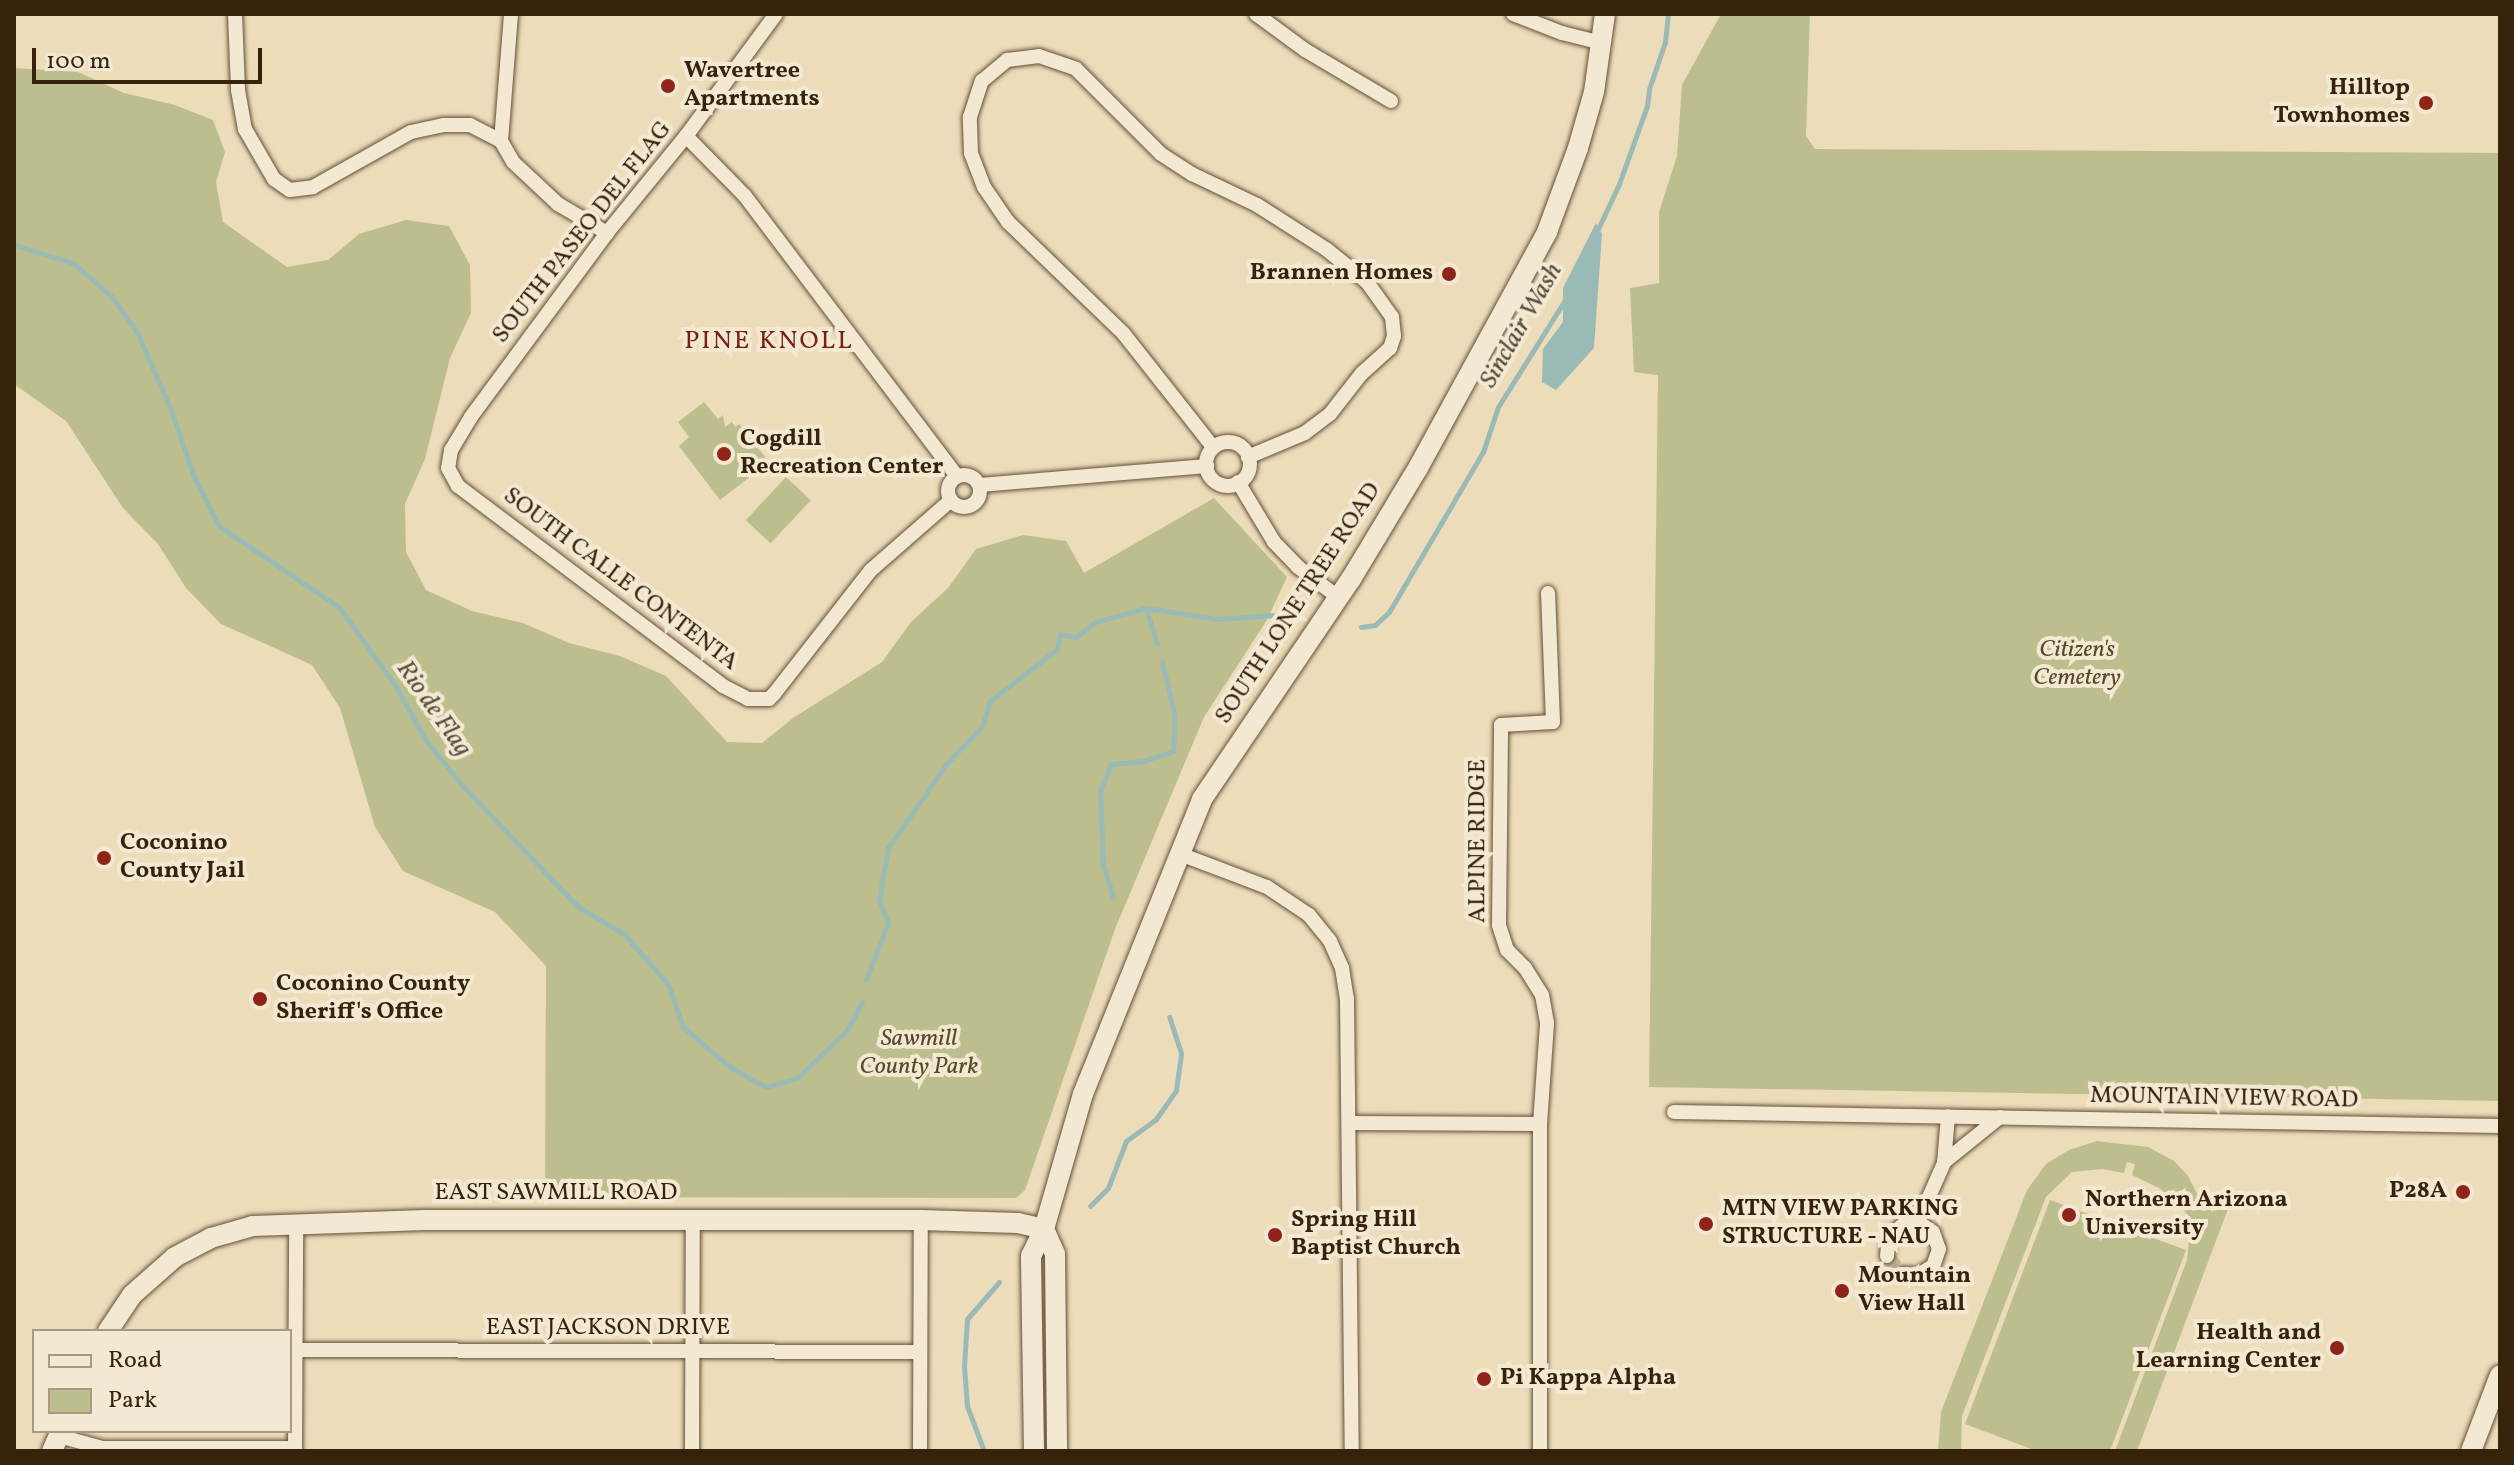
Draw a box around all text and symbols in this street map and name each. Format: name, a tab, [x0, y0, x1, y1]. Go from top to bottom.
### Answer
scale bar	[36, 32, 266, 82]
text: 100 m	[46, 45, 111, 79]
place label: Wavertree Apartments	[684, 58, 820, 114]
place label: Hilltop Townhomes	[2273, 75, 2410, 131]
marker: Wavertree Apartments	[659, 77, 677, 95]
marker: Hilltop Townhomes	[2417, 94, 2435, 112]
street label: SOUTH PASEO DEL FLAG	[487, 116, 679, 350]
water label: Sinclair Wash	[1474, 258, 1570, 394]
place label: Brannen Homes	[1250, 260, 1433, 288]
marker: Brannen Homes	[1440, 265, 1458, 283]
district label: PINE KNOLL	[684, 326, 854, 358]
place label: Cogdill Recreation Center	[740, 426, 944, 482]
marker: Cogdill Recreation Center	[715, 445, 733, 463]
street label: SOUTH LONE TREE ROAD	[1210, 478, 1388, 730]
street label: SOUTH CALLE CONTENTA	[497, 482, 743, 678]
park label: Citizen's Cemetery	[2033, 637, 2121, 693]
water label: Rio de Flag	[389, 655, 477, 763]
street label: ALPINE RIDGE	[1465, 759, 1493, 923]
place label: Coconino County Jail	[120, 830, 245, 886]
marker: Coconino County Jail	[95, 849, 113, 867]
place label: Coconino County Sheriff's Office	[276, 971, 470, 1027]
marker: Coconino County Sheriff's Office	[251, 990, 269, 1008]
park label: Sawmill County Park	[860, 1026, 978, 1082]
street label: MOUNTAIN VIEW ROAD	[2089, 1082, 2359, 1116]
place label: P28A	[2389, 1178, 2447, 1206]
street label: EAST SAWMILL ROAD	[434, 1180, 678, 1208]
marker: P28A	[2454, 1183, 2472, 1201]
place label: Northern Arizona University	[2085, 1187, 2288, 1243]
place label: MTN VIEW PARKING STRUCTURE - NAU	[1722, 1196, 1960, 1252]
marker: Northern Arizona University	[2060, 1206, 2078, 1224]
place label: Spring Hill Baptist Church	[1291, 1207, 1461, 1263]
marker: MTN VIEW PARKING STRUCTURE - NAU	[1697, 1215, 1715, 1233]
marker: Spring Hill Baptist Church	[1266, 1226, 1284, 1244]
place label: Mountain View Hall	[1858, 1263, 1971, 1319]
marker: Mountain View Hall	[1833, 1282, 1851, 1300]
street label: EAST JACKSON DRIVE	[485, 1315, 731, 1343]
place label: Health and Learning Center	[2136, 1320, 2321, 1376]
legend	[32, 1329, 292, 1433]
marker: Health and Learning Center	[2328, 1339, 2346, 1357]
text: Road	[108, 1344, 162, 1378]
place label: Pi Kappa Alpha	[1500, 1365, 1676, 1393]
marker: Pi Kappa Alpha	[1475, 1370, 1493, 1388]
text: Park	[108, 1384, 157, 1418]

